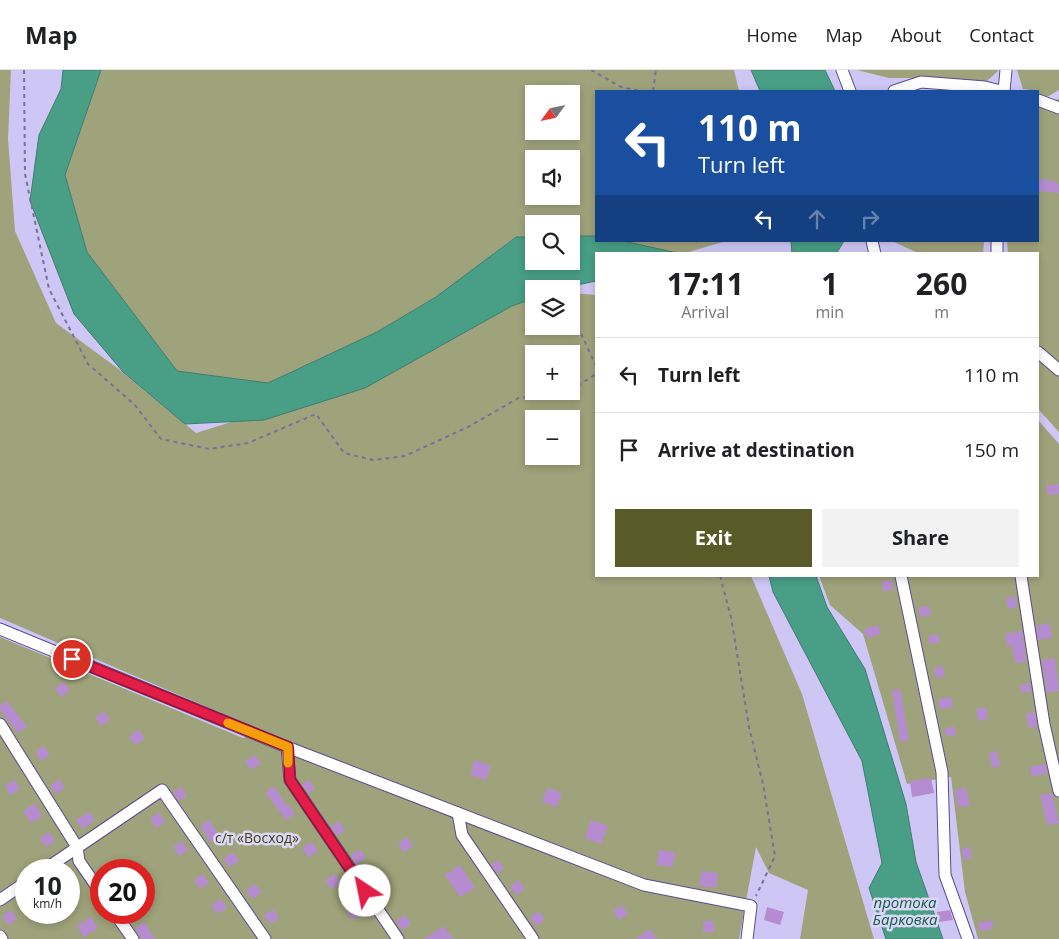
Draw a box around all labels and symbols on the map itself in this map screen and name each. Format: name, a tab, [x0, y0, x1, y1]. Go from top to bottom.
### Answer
north arrow	[525, 85, 580, 140]
pin	[51, 638, 93, 680]
park label: с/т «Восход»	[215, 828, 299, 847]
speed limit sign: 20	[90, 859, 155, 924]
position arrow	[338, 864, 390, 916]
water label: протока Барковка	[873, 892, 938, 929]

